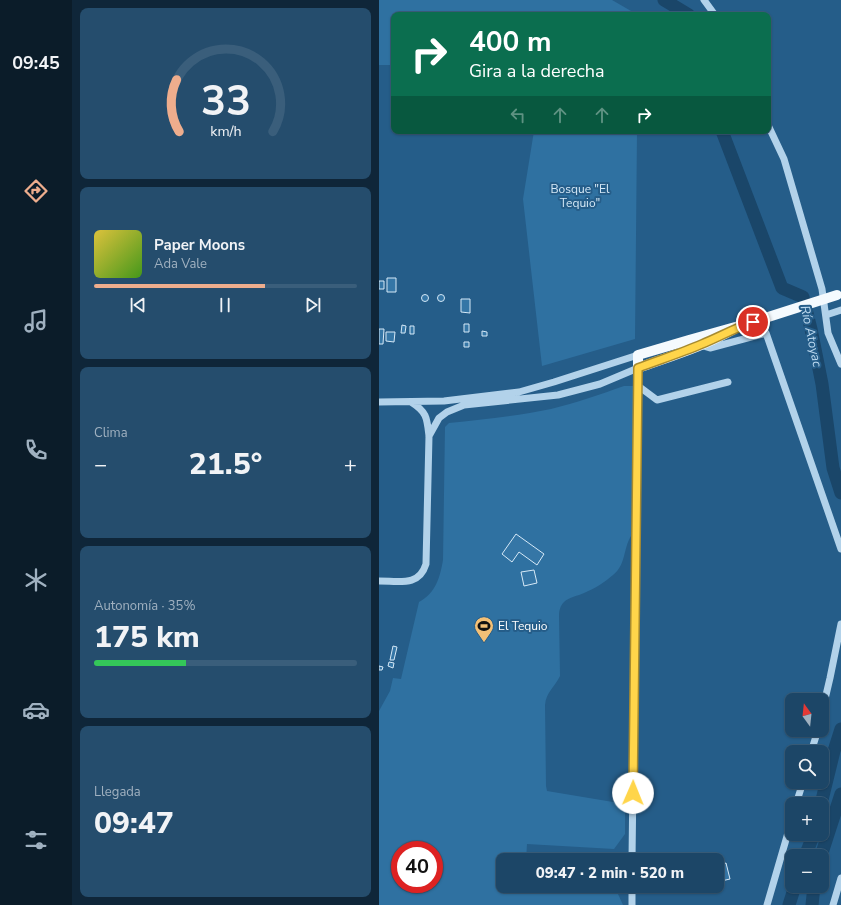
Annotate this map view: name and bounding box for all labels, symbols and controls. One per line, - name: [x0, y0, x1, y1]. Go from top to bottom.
- text: 400 m: [469, 23, 552, 61]
- icon: right: [403, 28, 455, 80]
- text: 09:45: [12, 51, 60, 75]
- text: Gira a la derecha: [469, 59, 605, 83]
- text: 33: [201, 73, 250, 130]
- icon: left: [507, 104, 529, 126]
- icon: ahead: [549, 104, 571, 126]
- icon: ahead: [591, 104, 613, 126]
- icon: right: [633, 104, 655, 126]
- text: km/h: [210, 121, 241, 140]
- icon: directions: [22, 177, 50, 205]
- park label: Bosque "El Tequio": [551, 181, 610, 211]
- text: Paper Moons: [154, 235, 245, 255]
- text: Ada Vale: [154, 255, 207, 273]
- icon: previous: [127, 294, 149, 316]
- icon: pause: [214, 294, 236, 316]
- icon: next: [302, 294, 324, 316]
- water label: Río Atoyac: [796, 304, 827, 370]
- pin: [736, 305, 770, 339]
- icon: music: [22, 307, 50, 335]
- icon: arrive: [742, 311, 764, 333]
- text: Clima: [94, 424, 128, 442]
- icon: phone: [22, 436, 50, 464]
- text: 21.5°: [189, 444, 262, 485]
- text: −: [94, 450, 107, 480]
- text: +: [344, 450, 357, 480]
- icon: climate: [22, 566, 50, 594]
- text: Autonomía · 35%: [94, 597, 195, 615]
- sports icon: El Tequio: [473, 615, 495, 643]
- text: 175 km: [94, 617, 200, 658]
- place label: El Tequio: [498, 618, 548, 634]
- north arrow: [785, 693, 829, 737]
- map controls: [785, 693, 829, 893]
- icon: car: [22, 696, 50, 724]
- button: search: [785, 745, 829, 789]
- position arrow: [612, 772, 654, 814]
- text: Llegada: [94, 783, 141, 801]
- button: +: [785, 797, 829, 841]
- text: 09:47: [94, 803, 174, 844]
- icon: filters: [22, 826, 50, 854]
- speed limit sign: 40: [391, 841, 443, 893]
- button: −: [785, 849, 829, 893]
- text: 09:47 · 2 min · 520 m: [536, 863, 684, 883]

